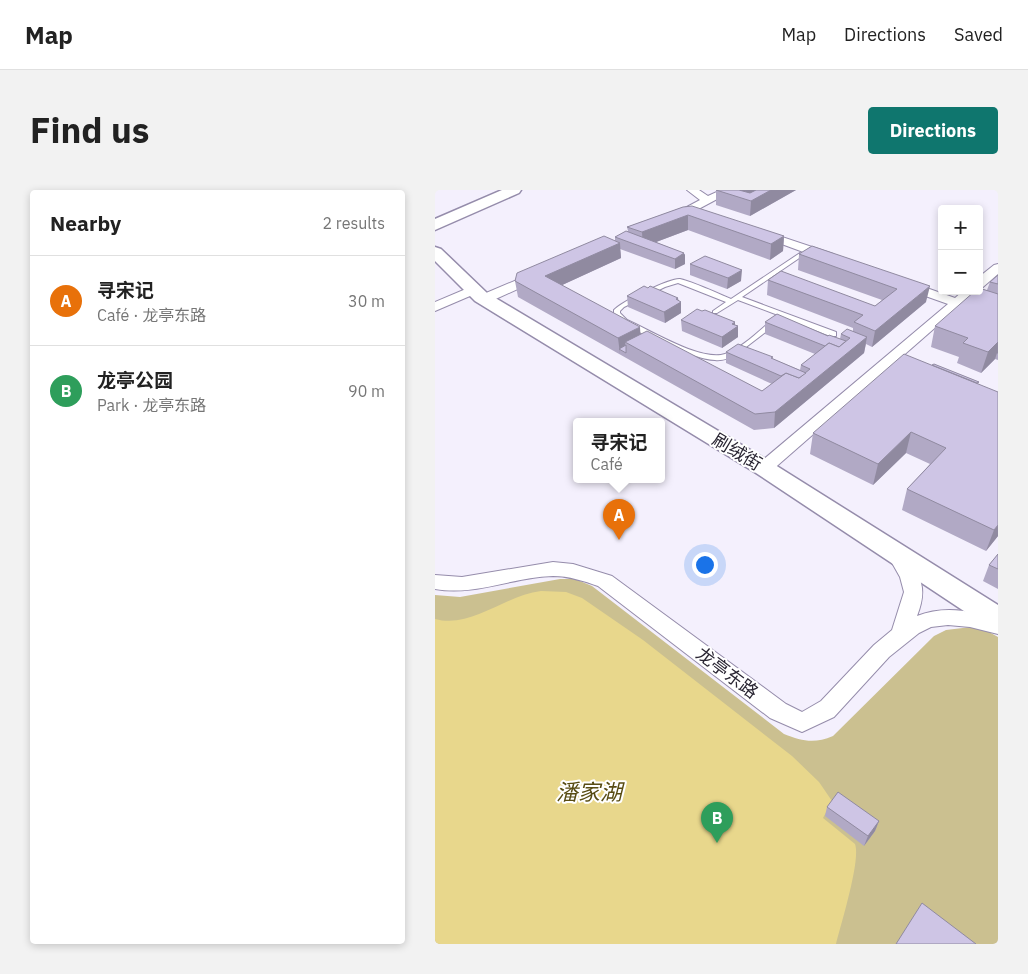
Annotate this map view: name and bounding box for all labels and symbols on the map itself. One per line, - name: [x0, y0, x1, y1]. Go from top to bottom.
- street label: 刷绒街: [708, 428, 766, 475]
- pin: A: [603, 499, 635, 540]
- your location: [692, 552, 718, 578]
- street label: 龙亭东路: [692, 642, 763, 703]
- water label: 潘家湖: [556, 777, 625, 806]
- pin: B: [701, 802, 733, 843]

